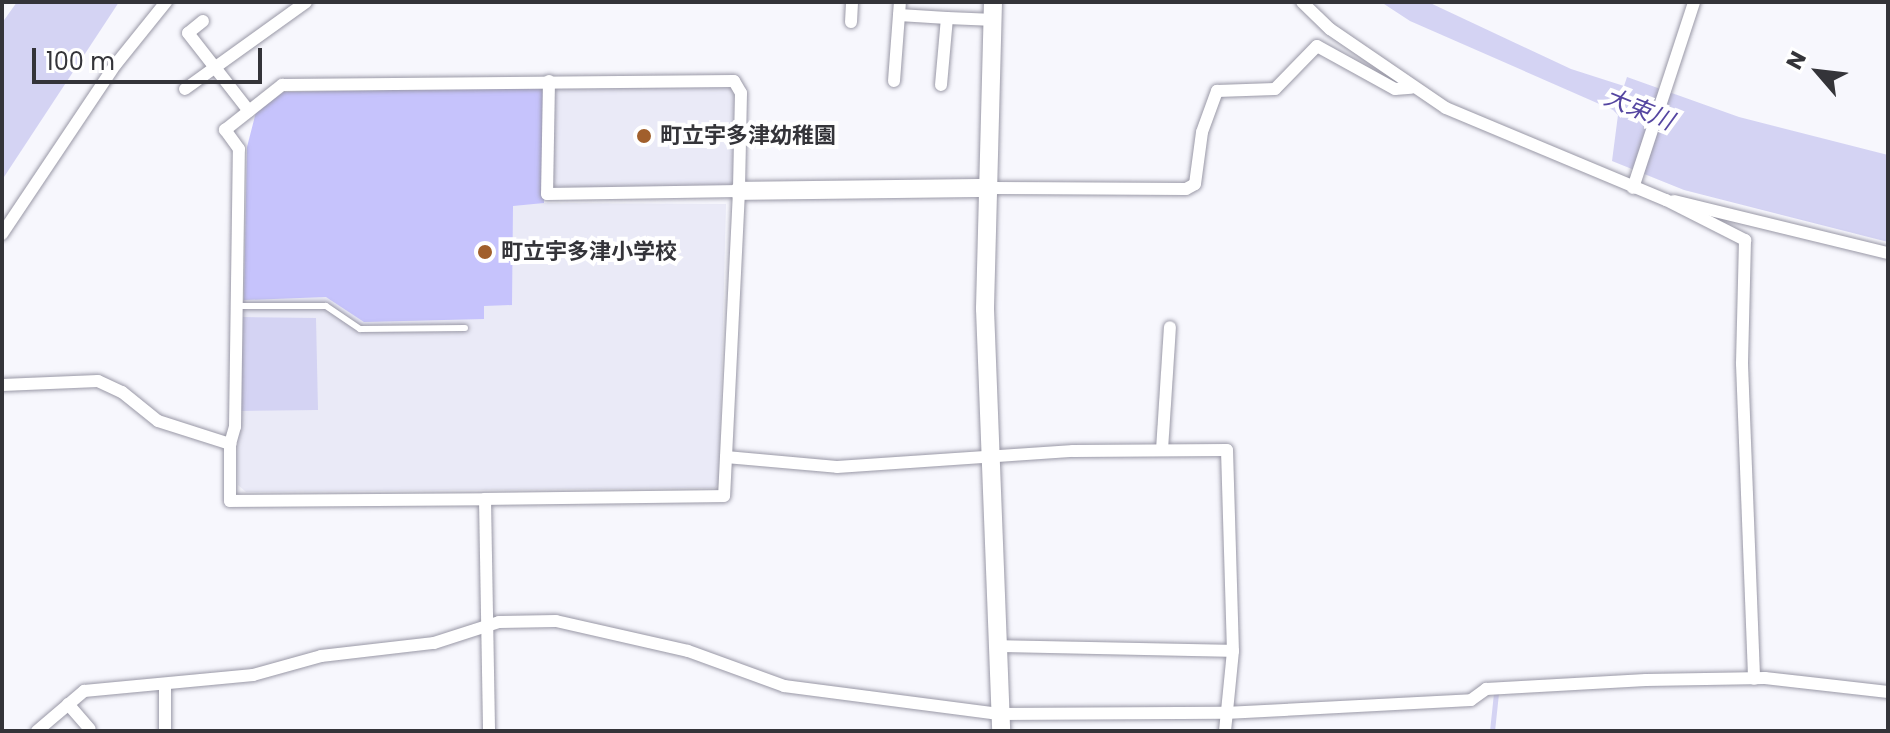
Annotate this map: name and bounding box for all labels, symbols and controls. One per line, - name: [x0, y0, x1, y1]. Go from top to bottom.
- scale bar: [36, 32, 266, 82]
- north arrow: [1778, 32, 1858, 112]
- text: 100 m: [46, 45, 115, 78]
- text: N: [1779, 46, 1814, 75]
- water label: 大束川: [1600, 82, 1678, 136]
- place label: 町立宇多津幼稚園: [660, 123, 836, 149]
- marker: 町立宇多津幼稚園: [635, 127, 653, 145]
- place label: 町立宇多津小学校: [501, 239, 677, 265]
- marker: 町立宇多津小学校: [476, 243, 494, 261]

